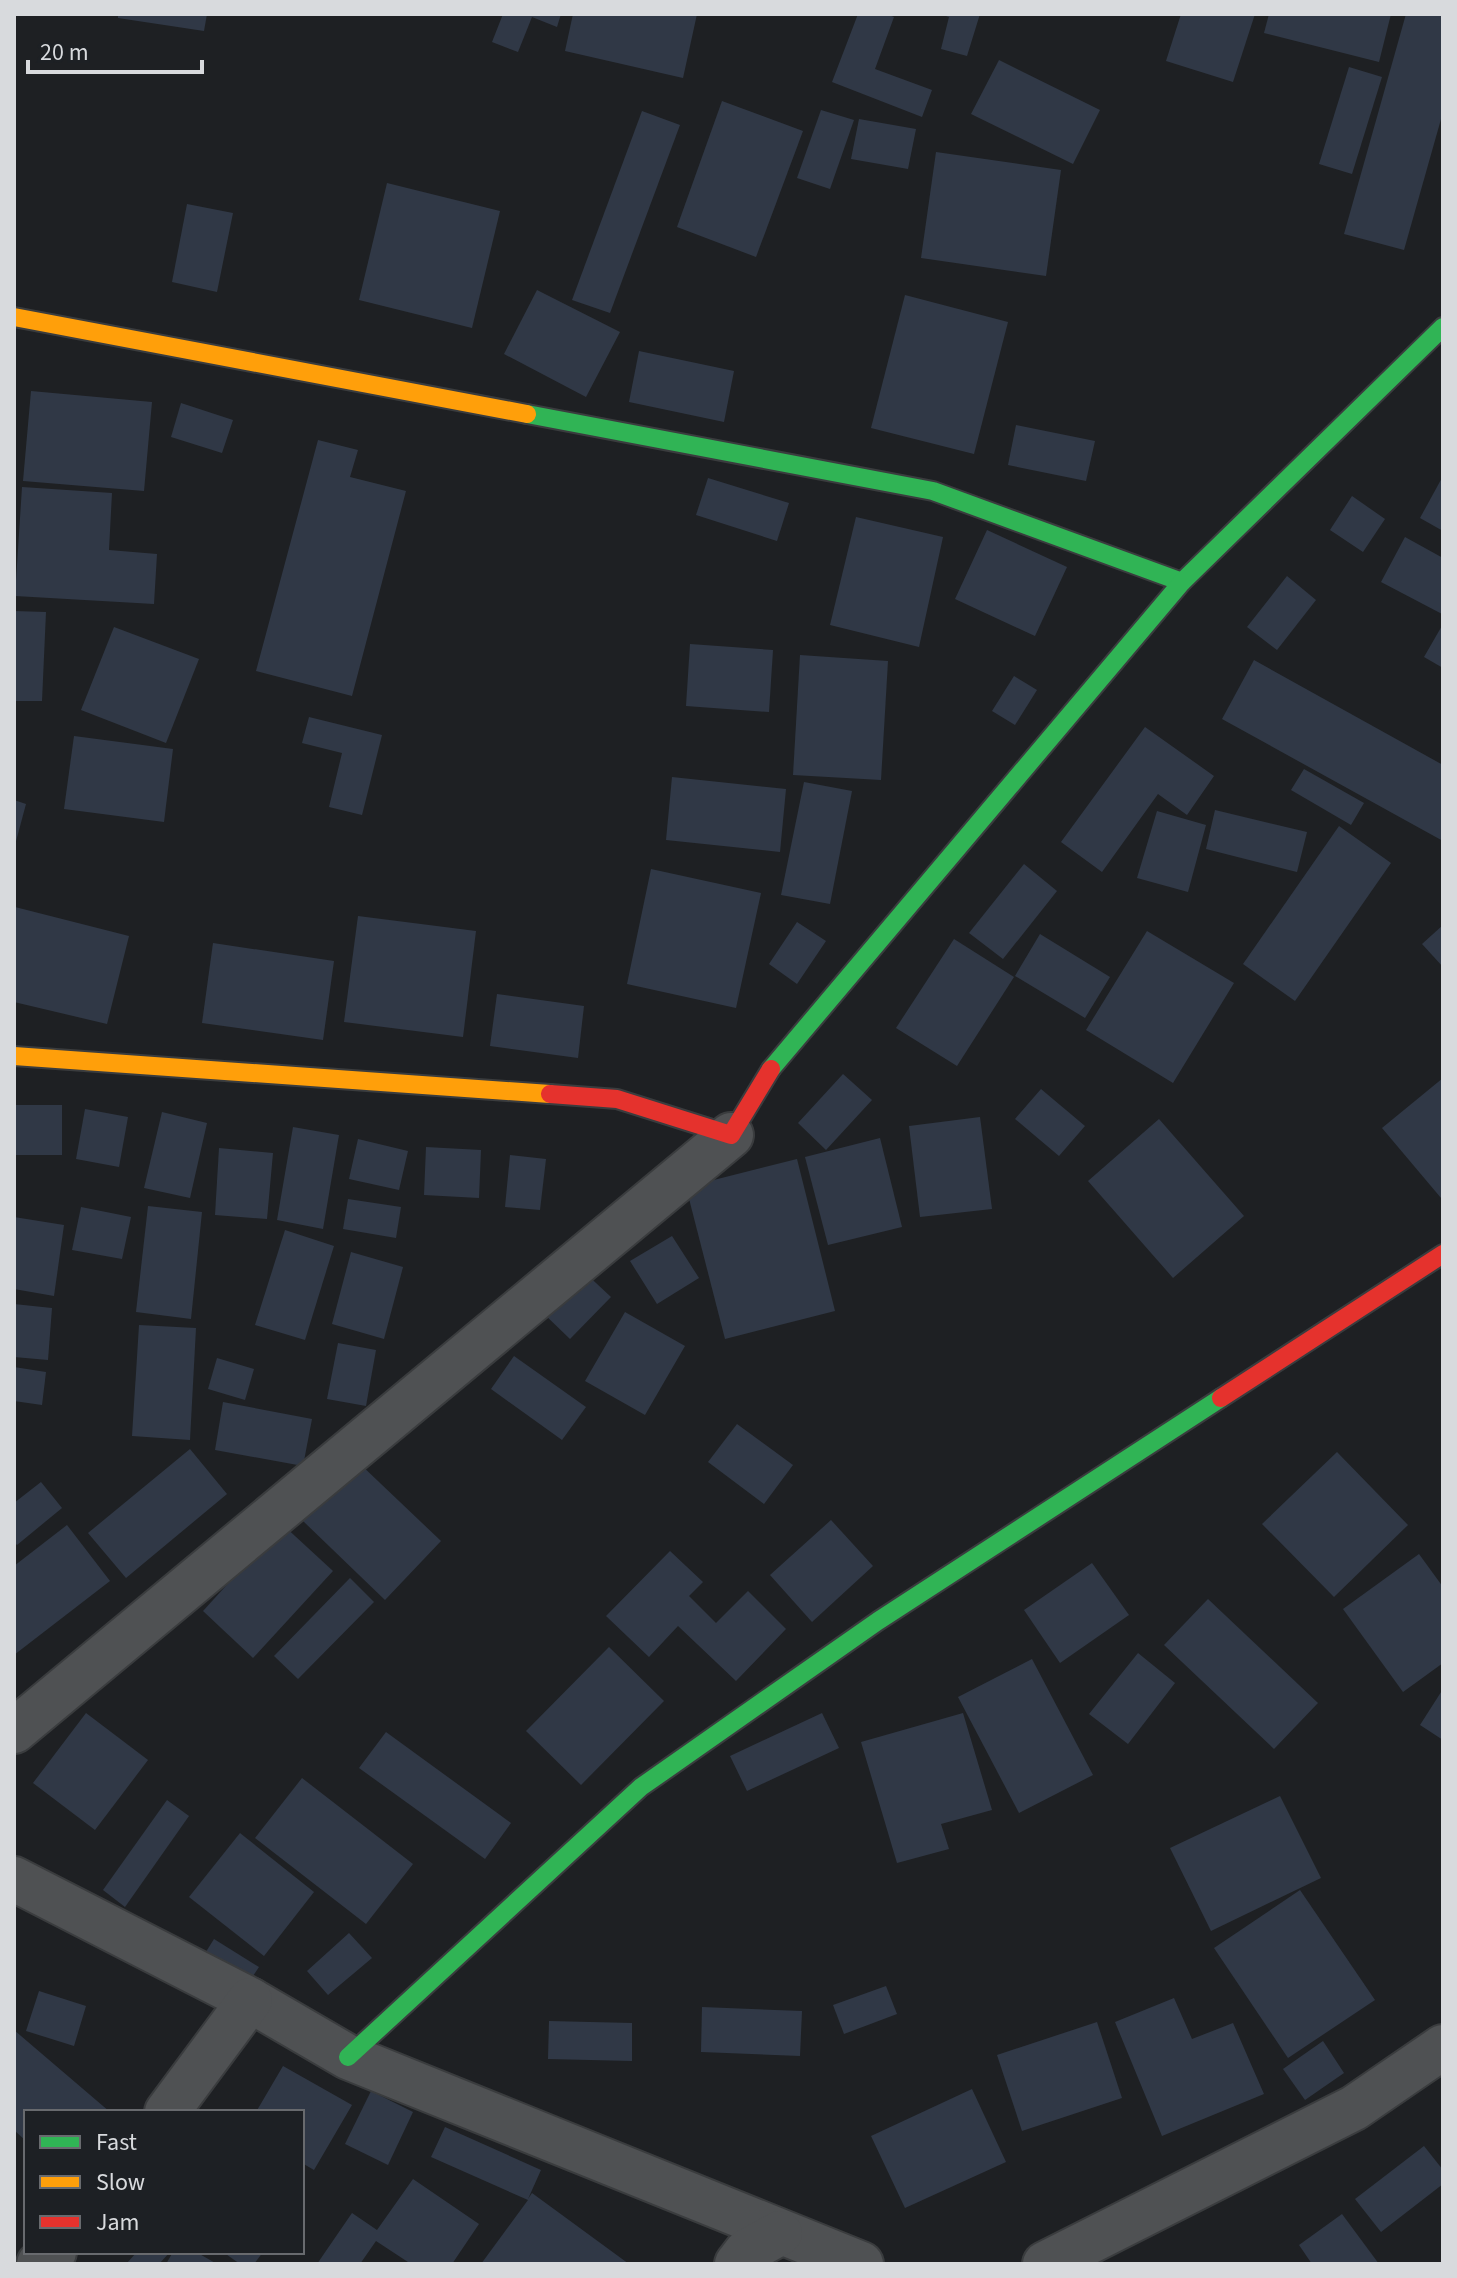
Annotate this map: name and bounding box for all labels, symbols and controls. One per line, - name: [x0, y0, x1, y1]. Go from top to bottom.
- scale bar: [28, 24, 202, 74]
- text: 20 m: [40, 35, 89, 70]
- legend: [24, 2110, 304, 2254]
- text: Fast: [96, 2125, 137, 2160]
- text: Slow: [96, 2165, 145, 2200]
- text: Jam: [96, 2205, 140, 2240]

